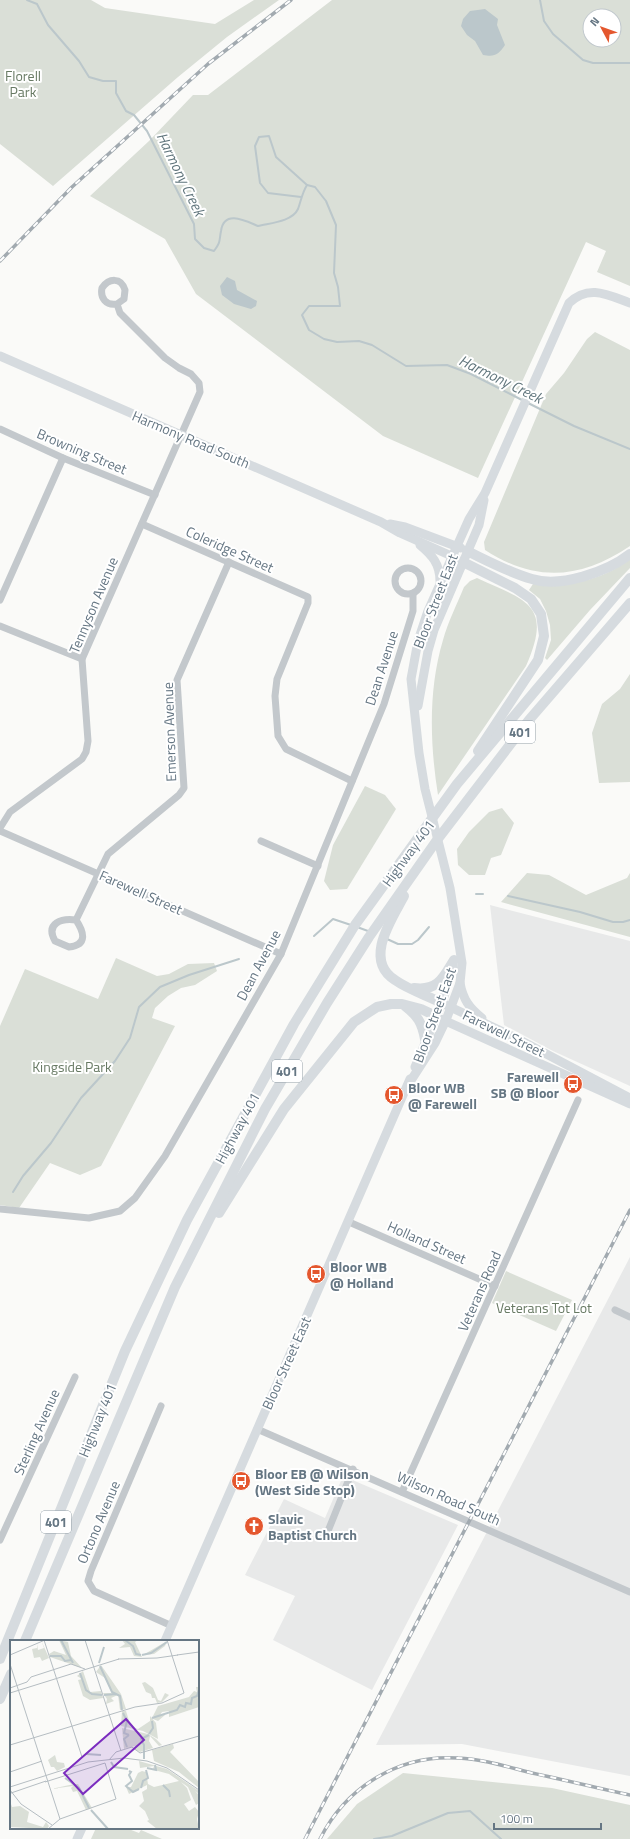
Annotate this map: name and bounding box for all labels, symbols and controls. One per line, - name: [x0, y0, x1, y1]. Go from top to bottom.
- north arrow: [582, 8, 622, 48]
- text: N: [586, 13, 603, 30]
- park label: Florell Park: [5, 65, 41, 102]
- water label: Harmony Creek: [151, 128, 212, 222]
- water label: Harmony Creek: [455, 349, 549, 410]
- street label: Harmony Road South: [129, 405, 253, 473]
- street label: Browning Street: [34, 423, 130, 479]
- street label: Coleridge Street: [183, 520, 277, 578]
- street label: Bloor Street East: [407, 551, 463, 651]
- street label: Tennyson Avenue: [63, 553, 123, 657]
- street label: Dean Avenue: [359, 628, 403, 708]
- street label: Emerson Avenue: [157, 682, 181, 782]
- road number: 401: [505, 721, 535, 743]
- street label: Highway 401: [377, 815, 439, 891]
- street label: Farewell Street: [96, 864, 186, 920]
- street label: Dean Avenue: [231, 926, 285, 1004]
- street label: Bloor Street East: [407, 964, 461, 1066]
- street label: Farewell Street: [459, 1004, 549, 1062]
- park label: Kingside Park: [32, 1056, 112, 1077]
- road number: 401: [272, 1060, 302, 1082]
- place label: Farewell SB @ Bloor: [491, 1066, 559, 1103]
- bus stop icon: Farewell SB @ Bloor: [562, 1073, 584, 1095]
- place label: Bloor WB @ Farewell: [408, 1077, 477, 1114]
- bus stop icon: Bloor WB @ Farewell: [383, 1084, 405, 1106]
- street label: Highway 401: [209, 1089, 265, 1167]
- street label: Holland Street: [384, 1215, 470, 1269]
- street label: Veterans Road: [452, 1247, 506, 1335]
- place label: Bloor WB @ Holland: [330, 1256, 394, 1293]
- bus stop icon: Bloor WB @ Holland: [305, 1263, 327, 1285]
- park label: Veterans Tot Lot: [496, 1297, 592, 1318]
- street label: Bloor Street East: [256, 1313, 316, 1413]
- street label: Highway 401: [73, 1380, 121, 1460]
- street label: Sterling Avenue: [8, 1386, 64, 1478]
- place label: Bloor EB @ Wilson (West Side Stop): [255, 1463, 369, 1500]
- street label: Wilson Road South: [394, 1466, 504, 1530]
- bus stop icon: Bloor EB @ Wilson (West Side Stop): [230, 1470, 252, 1492]
- street label: Ortono Avenue: [71, 1477, 125, 1567]
- place label: Slavic Baptist Church: [268, 1508, 357, 1545]
- road number: 401: [41, 1511, 71, 1533]
- church icon: Slavic Baptist Church: [243, 1515, 265, 1537]
- inset map: [10, 1640, 199, 1829]
- scale bar: [494, 1805, 601, 1831]
- text: 100 m: [500, 1809, 533, 1828]

